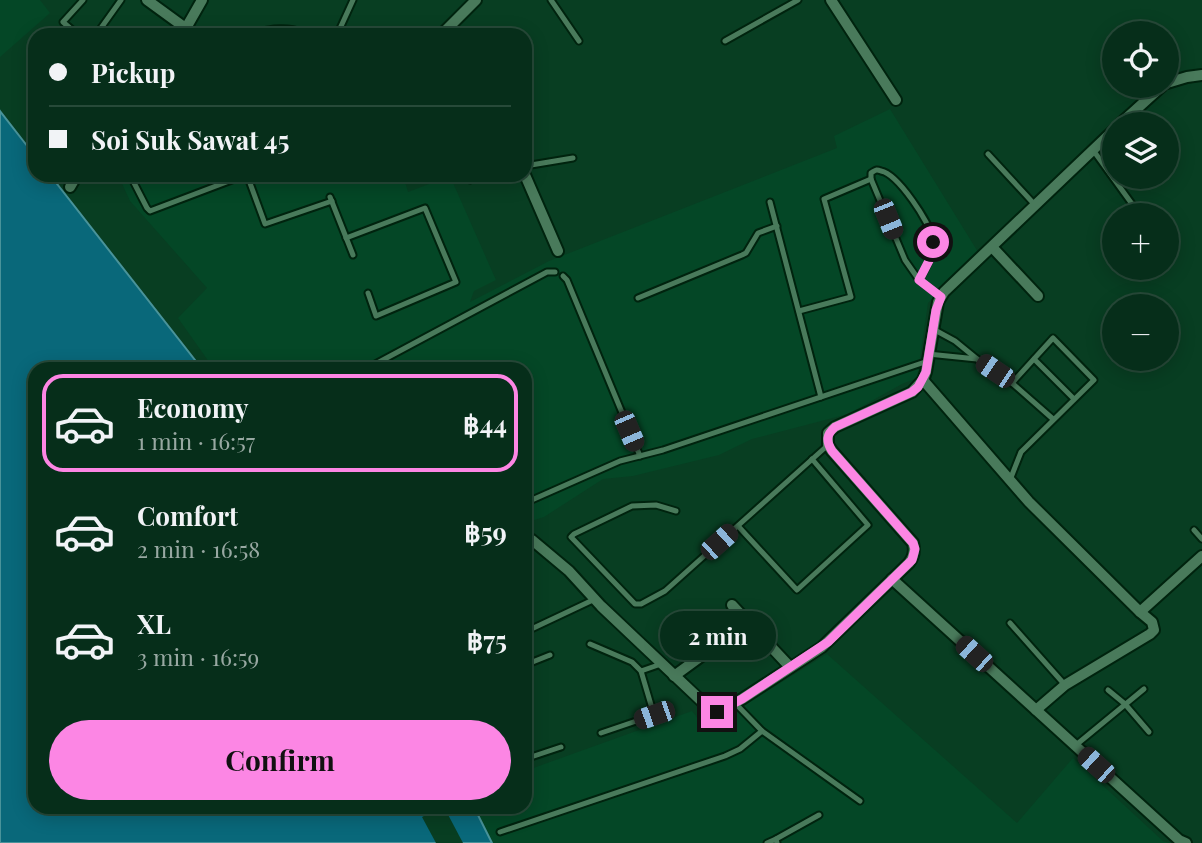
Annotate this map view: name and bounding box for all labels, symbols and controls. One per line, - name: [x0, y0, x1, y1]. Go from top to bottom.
- map controls: [1102, 21, 1179, 371]
- button: locate: [1102, 21, 1179, 98]
- text: Pickup: [91, 55, 175, 90]
- button: layers: [1102, 112, 1179, 189]
- text: Soi Suk Sawat 45: [91, 122, 289, 157]
- car: [871, 196, 906, 242]
- button: +: [1102, 203, 1179, 280]
- route start: [917, 226, 949, 258]
- button: −: [1102, 294, 1179, 371]
- car: [972, 351, 1019, 391]
- text: Economy: [137, 390, 248, 425]
- icon: car: [53, 392, 116, 455]
- text: ฿44: [463, 406, 507, 441]
- car: [612, 408, 647, 454]
- text: 1 min · 16:57: [137, 425, 255, 456]
- text: Comfort: [137, 498, 238, 533]
- icon: car: [53, 500, 116, 563]
- text: ฿59: [464, 514, 507, 549]
- car: [697, 520, 742, 564]
- text: 2 min · 16:58: [137, 533, 260, 564]
- text: XL: [137, 606, 171, 641]
- icon: car: [53, 608, 116, 671]
- callout: 2 min: [659, 610, 775, 660]
- text: 2 min: [688, 620, 748, 651]
- text: ฿75: [467, 622, 507, 657]
- car: [952, 632, 997, 676]
- text: 3 min · 16:59: [137, 641, 259, 672]
- route end: [701, 696, 733, 728]
- car: [631, 698, 678, 732]
- button: Confirm: [49, 720, 511, 800]
- car: [1074, 743, 1119, 787]

